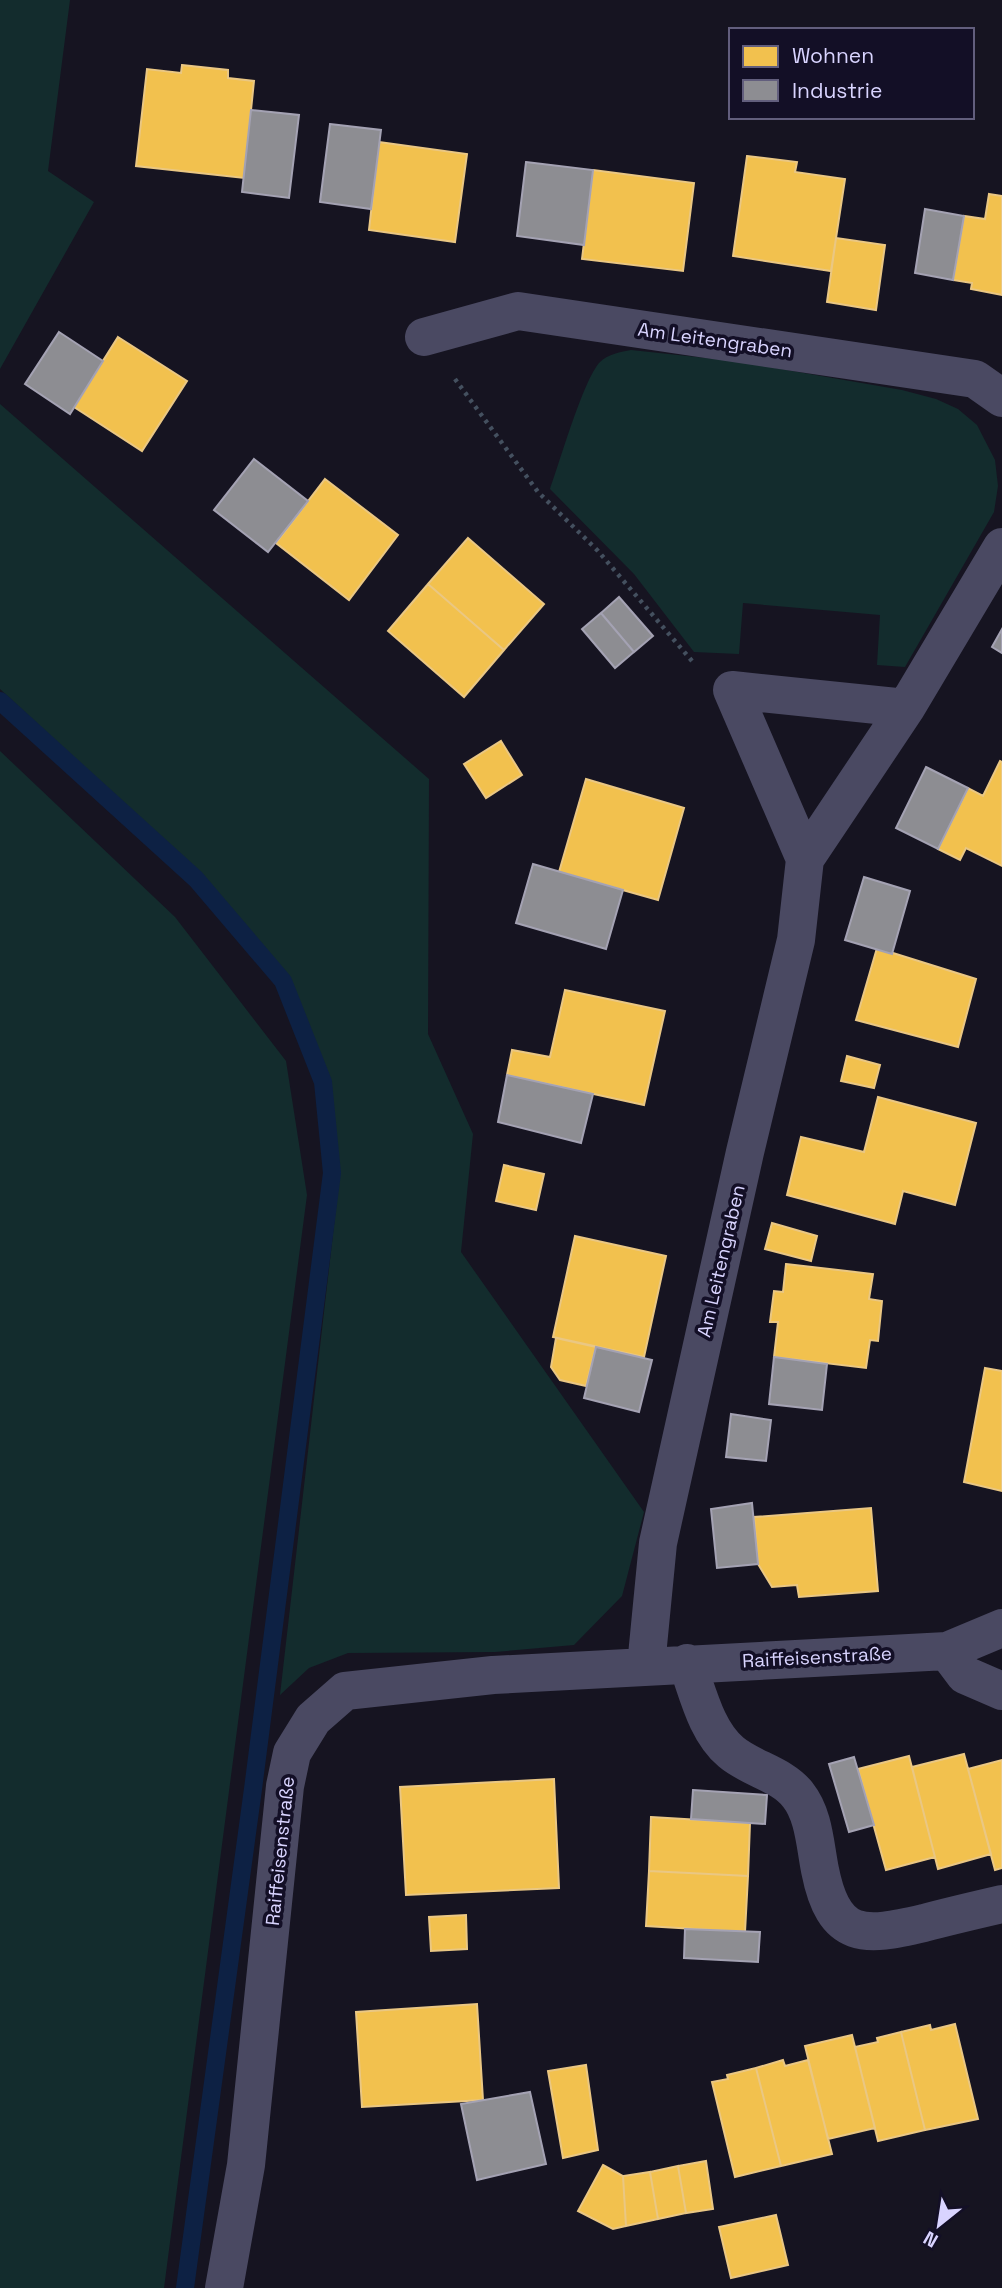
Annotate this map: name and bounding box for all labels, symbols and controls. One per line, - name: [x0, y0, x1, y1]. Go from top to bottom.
- legend: [729, 28, 974, 119]
- text: Wohnen: [792, 42, 874, 69]
- text: Industrie: [792, 77, 882, 104]
- street label: Am Leitengraben: [636, 317, 794, 363]
- street label: Am Leitengraben: [691, 1182, 751, 1340]
- street label: Raiffeisenstraße: [741, 1641, 893, 1673]
- street label: Raiffeisenstraße: [260, 1775, 300, 1927]
- north arrow: [904, 2190, 974, 2260]
- text: N: [919, 2225, 943, 2253]

